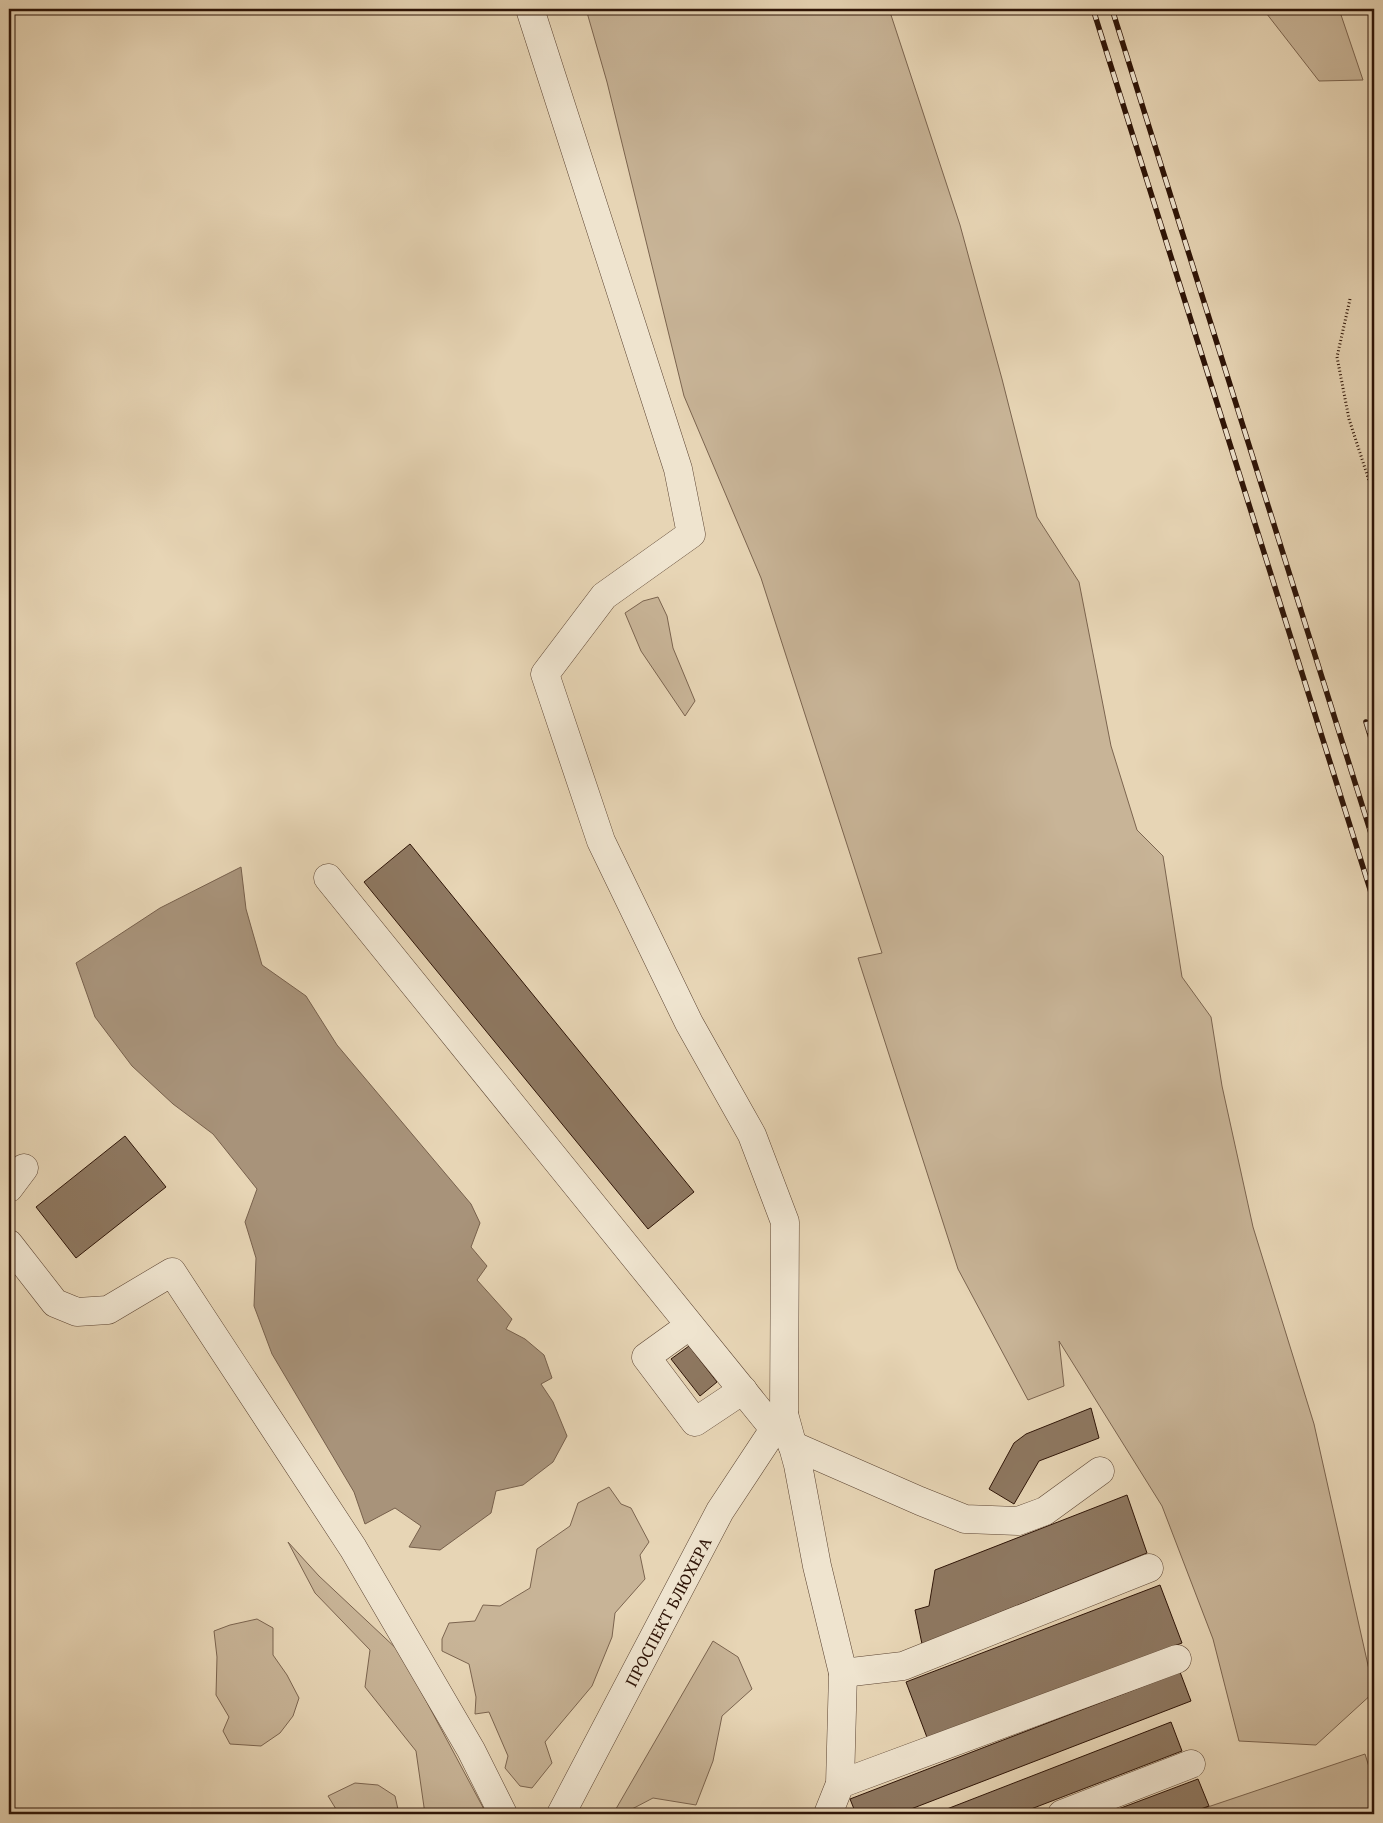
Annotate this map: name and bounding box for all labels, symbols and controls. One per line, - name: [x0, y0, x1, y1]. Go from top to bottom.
- street label: ПРОСПЕКТ БЛЮХЕРА: [617, 1531, 718, 1691]

